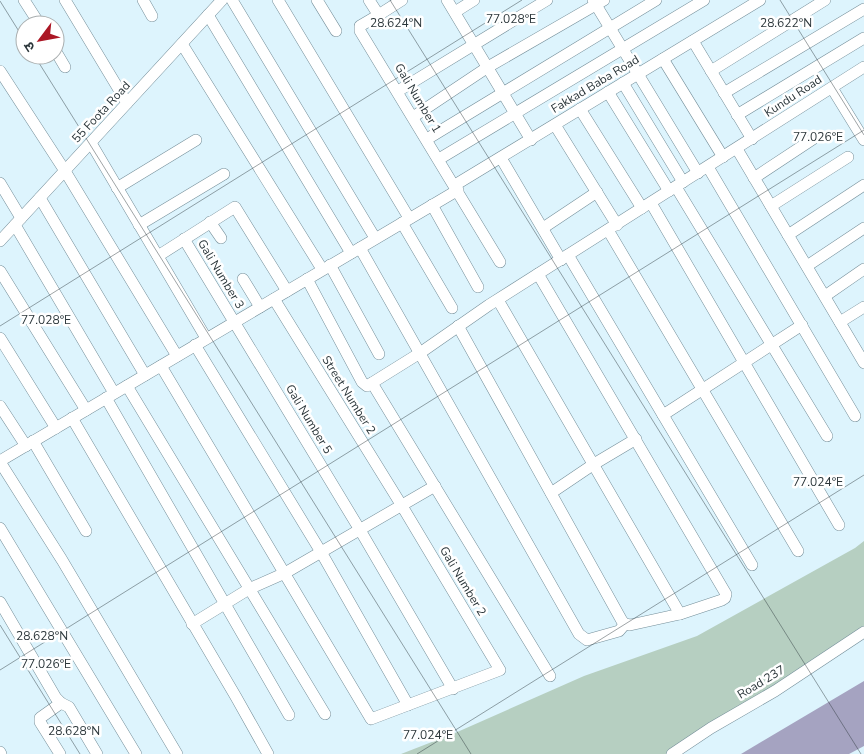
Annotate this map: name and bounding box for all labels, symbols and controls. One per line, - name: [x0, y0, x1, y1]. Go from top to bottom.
- text: 77.028°E: [486, 11, 536, 27]
- north arrow: [15, 15, 65, 65]
- text: 28.624°N: [370, 15, 422, 31]
- text: 28.622°N: [760, 15, 812, 31]
- text: उ: [19, 37, 40, 55]
- street label: Fakkad Baba Road: [548, 51, 642, 117]
- street label: Gali Number 1: [391, 60, 445, 136]
- street label: Kundu Road: [761, 71, 825, 121]
- street label: 55 Foota Road: [68, 78, 134, 146]
- text: 77.026°E: [793, 129, 843, 145]
- street label: Gali Number 3: [194, 236, 248, 312]
- text: 77.028°E: [21, 312, 71, 328]
- street label: Street Number 2: [318, 353, 380, 437]
- street label: Gali Number 5: [282, 381, 336, 457]
- text: 77.024°E: [793, 474, 843, 490]
- street label: Gali Number 2: [436, 543, 490, 619]
- text: 28.628°N: [16, 628, 68, 644]
- text: 77.026°E: [21, 656, 71, 672]
- street label: Road 237: [734, 662, 788, 702]
- text: 28.628°N: [48, 723, 100, 739]
- text: 77.024°E: [403, 727, 453, 743]

